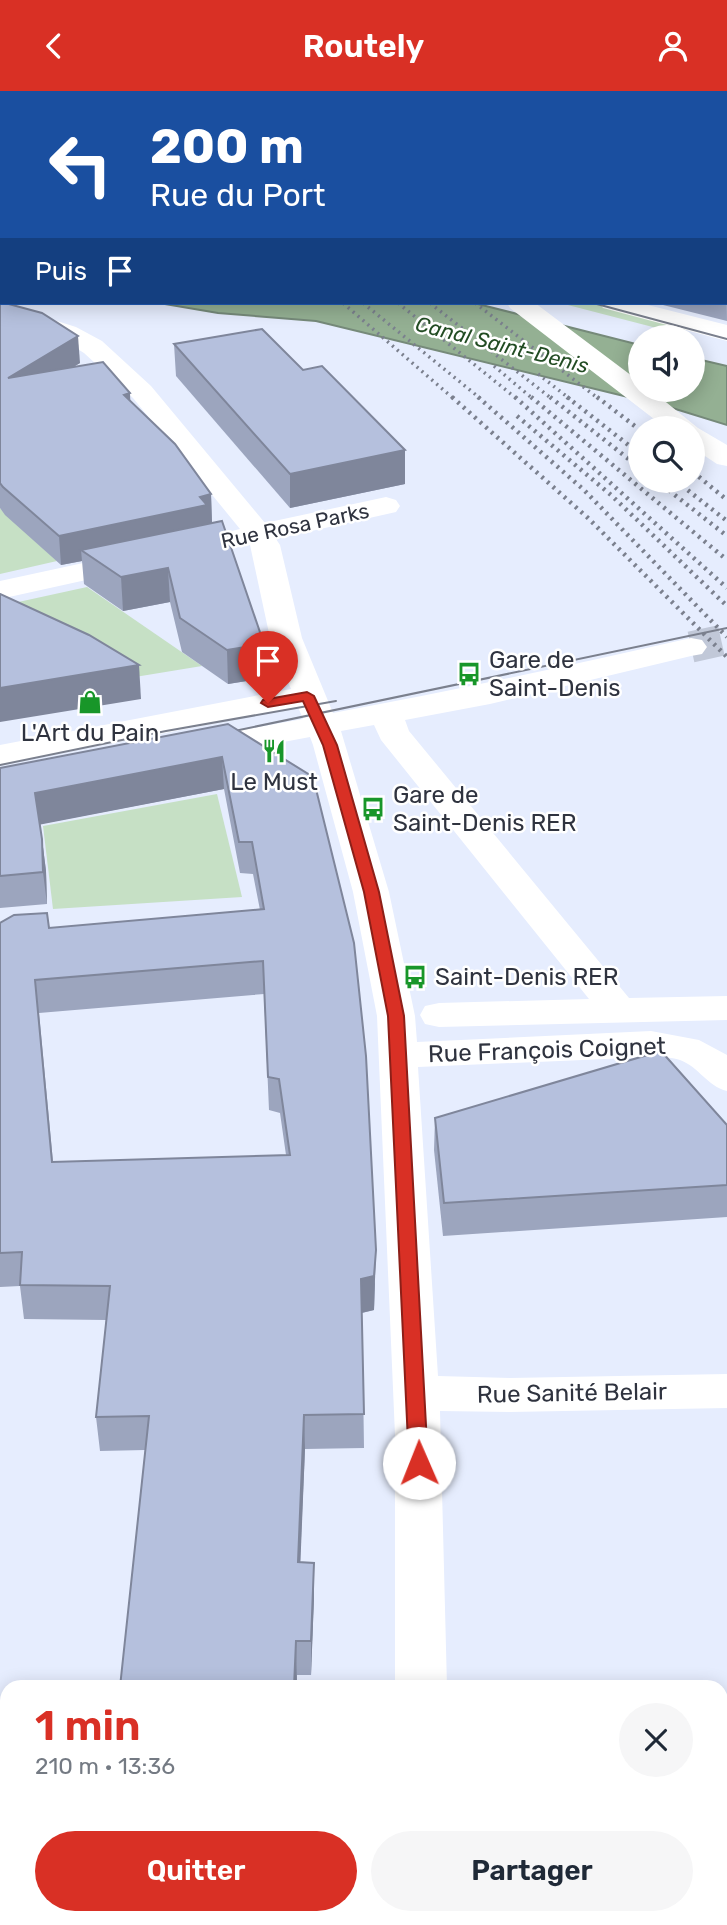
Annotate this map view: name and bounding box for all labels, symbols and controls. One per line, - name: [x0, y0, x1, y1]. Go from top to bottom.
- icon: back: [35, 27, 73, 65]
- text: Routely: [303, 27, 424, 65]
- icon: person: [654, 27, 692, 65]
- text: 200 m: [150, 117, 304, 175]
- icon: left: [35, 119, 126, 210]
- text: Rue du Port: [150, 176, 326, 214]
- icon: arrive: [101, 252, 139, 290]
- text: Puis: [35, 256, 87, 287]
- water label: Canal Saint-Denis: [413, 311, 591, 378]
- map controls: [628, 325, 705, 493]
- button: sound: [628, 325, 705, 402]
- button: search: [628, 416, 705, 493]
- street label: Rue Rosa Parks: [219, 498, 371, 553]
- pin: [238, 631, 298, 703]
- icon: arrive: [249, 642, 287, 680]
- place label: Gare de Saint-Denis: [489, 646, 621, 702]
- bus stop icon: Gare de Saint-Denis: [455, 660, 483, 688]
- shop icon: L'Art du Pain: [76, 688, 104, 716]
- place label: L'Art du Pain: [21, 719, 159, 747]
- restaurant icon: Le Must: [260, 737, 288, 765]
- place label: Le Must: [230, 768, 318, 796]
- place label: Gare de Saint-Denis RER: [393, 781, 576, 837]
- bus stop icon: Gare de Saint-Denis RER: [359, 795, 387, 823]
- bus stop icon: Saint-Denis RER: [401, 963, 429, 991]
- place label: Saint-Denis RER: [435, 963, 618, 991]
- street label: Rue François Coignet: [428, 1032, 666, 1068]
- street label: Rue Sanité Belair: [477, 1377, 667, 1409]
- position arrow: [382, 1426, 456, 1500]
- text: 1 min: [35, 1701, 141, 1751]
- button: close: [619, 1703, 693, 1777]
- text: 210 m · 13:36: [35, 1752, 175, 1780]
- button: Quitter: [35, 1831, 357, 1911]
- button: Partager: [371, 1831, 693, 1911]

